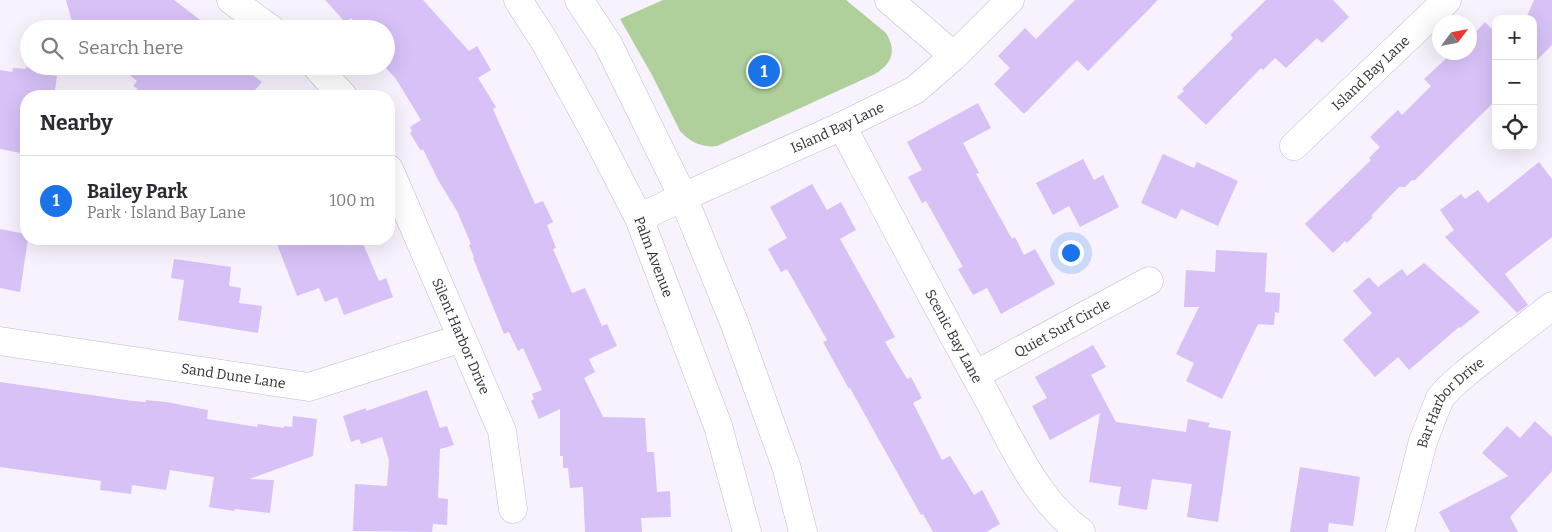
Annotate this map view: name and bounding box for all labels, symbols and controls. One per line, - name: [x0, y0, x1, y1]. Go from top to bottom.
- north arrow: [1432, 15, 1477, 60]
- map controls: [1492, 15, 1537, 150]
- button: +: [1492, 15, 1537, 60]
- search box: [20, 20, 395, 75]
- street label: Island Bay Lane: [1328, 32, 1413, 114]
- icon: search: [38, 34, 66, 62]
- text: Search here: [78, 36, 183, 59]
- pin: 1: [748, 52, 780, 90]
- button: −: [1492, 60, 1537, 105]
- street label: Island Bay Lane: [788, 98, 887, 156]
- button: locate: [1492, 105, 1537, 150]
- text: Nearby: [40, 110, 113, 136]
- text: Bailey Park: [87, 180, 188, 203]
- text: 1: [53, 191, 59, 210]
- text: 100 m: [330, 191, 375, 210]
- text: Park · Island Bay Lane: [87, 203, 246, 222]
- street label: Palm Avenue: [631, 214, 677, 300]
- your location: [1058, 240, 1084, 266]
- street label: Silent Harbor Drive: [429, 275, 494, 397]
- street label: Scenic Bay Lane: [922, 286, 986, 386]
- street label: Quiet Surf Circle: [1011, 295, 1113, 361]
- street label: Bar Harbor Drive: [1413, 354, 1487, 450]
- street label: Sand Dune Lane: [180, 360, 287, 392]

